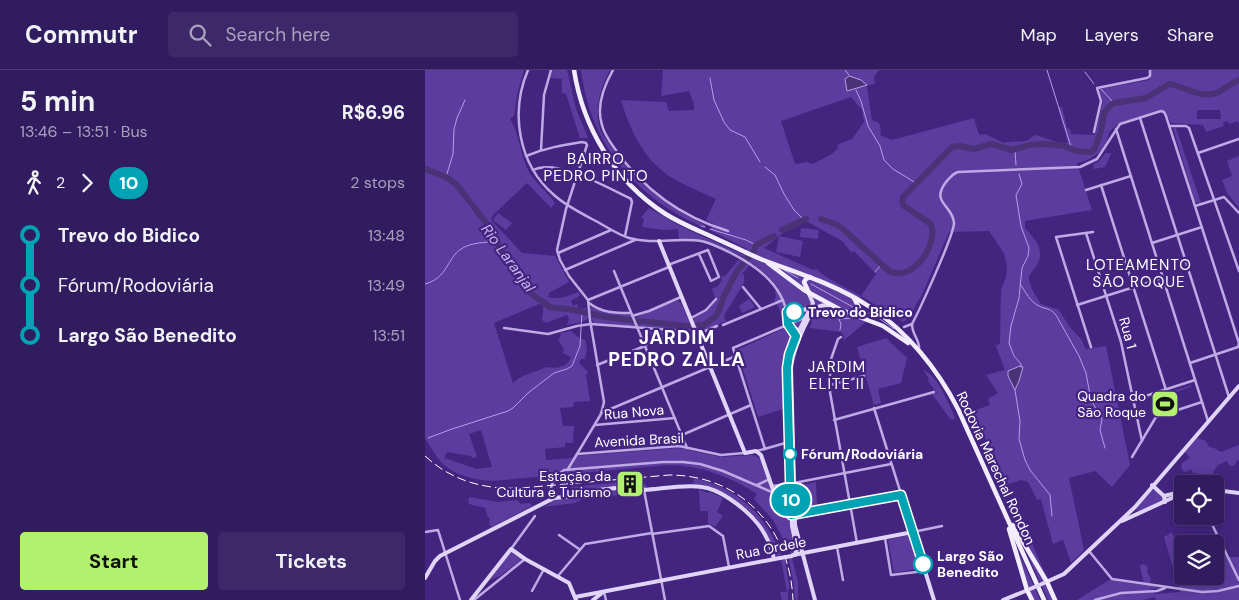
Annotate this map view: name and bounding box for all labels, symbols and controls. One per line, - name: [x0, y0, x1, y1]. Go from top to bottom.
- search box: [168, 12, 518, 57]
- text: Commutr: [25, 19, 138, 50]
- icon: search: [186, 21, 214, 49]
- text: Search here: [226, 22, 330, 47]
- text: Map: [1021, 23, 1057, 47]
- text: Layers: [1085, 23, 1139, 47]
- text: Share: [1167, 23, 1214, 47]
- text: 5 min: [20, 83, 95, 120]
- text: R$6.96: [342, 100, 405, 125]
- text: 13:46 – 13:51 · Bus: [20, 121, 148, 142]
- district label: BAIRRO PEDRO PINTO: [543, 149, 649, 186]
- icon: walk: [20, 169, 48, 197]
- icon: forward: [73, 169, 101, 197]
- text: 10: [119, 171, 138, 195]
- text: 2: [56, 172, 65, 193]
- text: 2 stops: [350, 172, 405, 193]
- water label: Rio Laranjal: [476, 220, 540, 297]
- text: Trevo do Bidico: [58, 223, 200, 248]
- text: 13:48: [368, 225, 405, 246]
- district label: LOTEAMENTO SÃO ROQUE: [1086, 255, 1192, 292]
- text: Fórum/Rodoviária: [58, 273, 214, 298]
- text: 13:49: [368, 275, 405, 296]
- marker: Trevo do Bidico: [784, 302, 804, 322]
- place label: Trevo do Bidico: [808, 303, 913, 321]
- street label: Rua 1: [1115, 315, 1141, 351]
- text: Largo São Benedito: [58, 323, 237, 348]
- text: 13:51: [373, 325, 405, 346]
- district label: JARDIM PEDRO ZALLA: [608, 325, 746, 372]
- district label: JARDIM ELITE II: [808, 357, 866, 394]
- place label: Quadra do São Roque: [1077, 387, 1146, 421]
- street label: Rodovia Marechal Rondon: [953, 388, 1039, 548]
- sports icon: Quadra do São Roque: [1150, 389, 1180, 419]
- street label: Rua Nova: [603, 400, 665, 424]
- street label: Avenida Brasil: [594, 429, 684, 451]
- place label: Fórum/Rodoviária: [801, 445, 923, 463]
- marker: Fórum/Rodoviária: [783, 447, 797, 461]
- place label: Estação da Cultura e Turismo: [497, 467, 611, 501]
- building icon: Estação da Cultura e Turismo: [615, 469, 645, 499]
- map controls: [1174, 475, 1224, 585]
- button: locate: [1174, 475, 1224, 525]
- line badge: 10: [769, 484, 813, 516]
- text: 10: [781, 488, 801, 512]
- button: Start: [20, 532, 208, 590]
- button: Tickets: [218, 532, 405, 590]
- street label: Rua Ordele: [734, 532, 808, 564]
- button: layers: [1174, 535, 1224, 585]
- place label: Largo São Benedito: [937, 547, 1004, 581]
- marker: Largo São Benedito: [913, 554, 933, 574]

